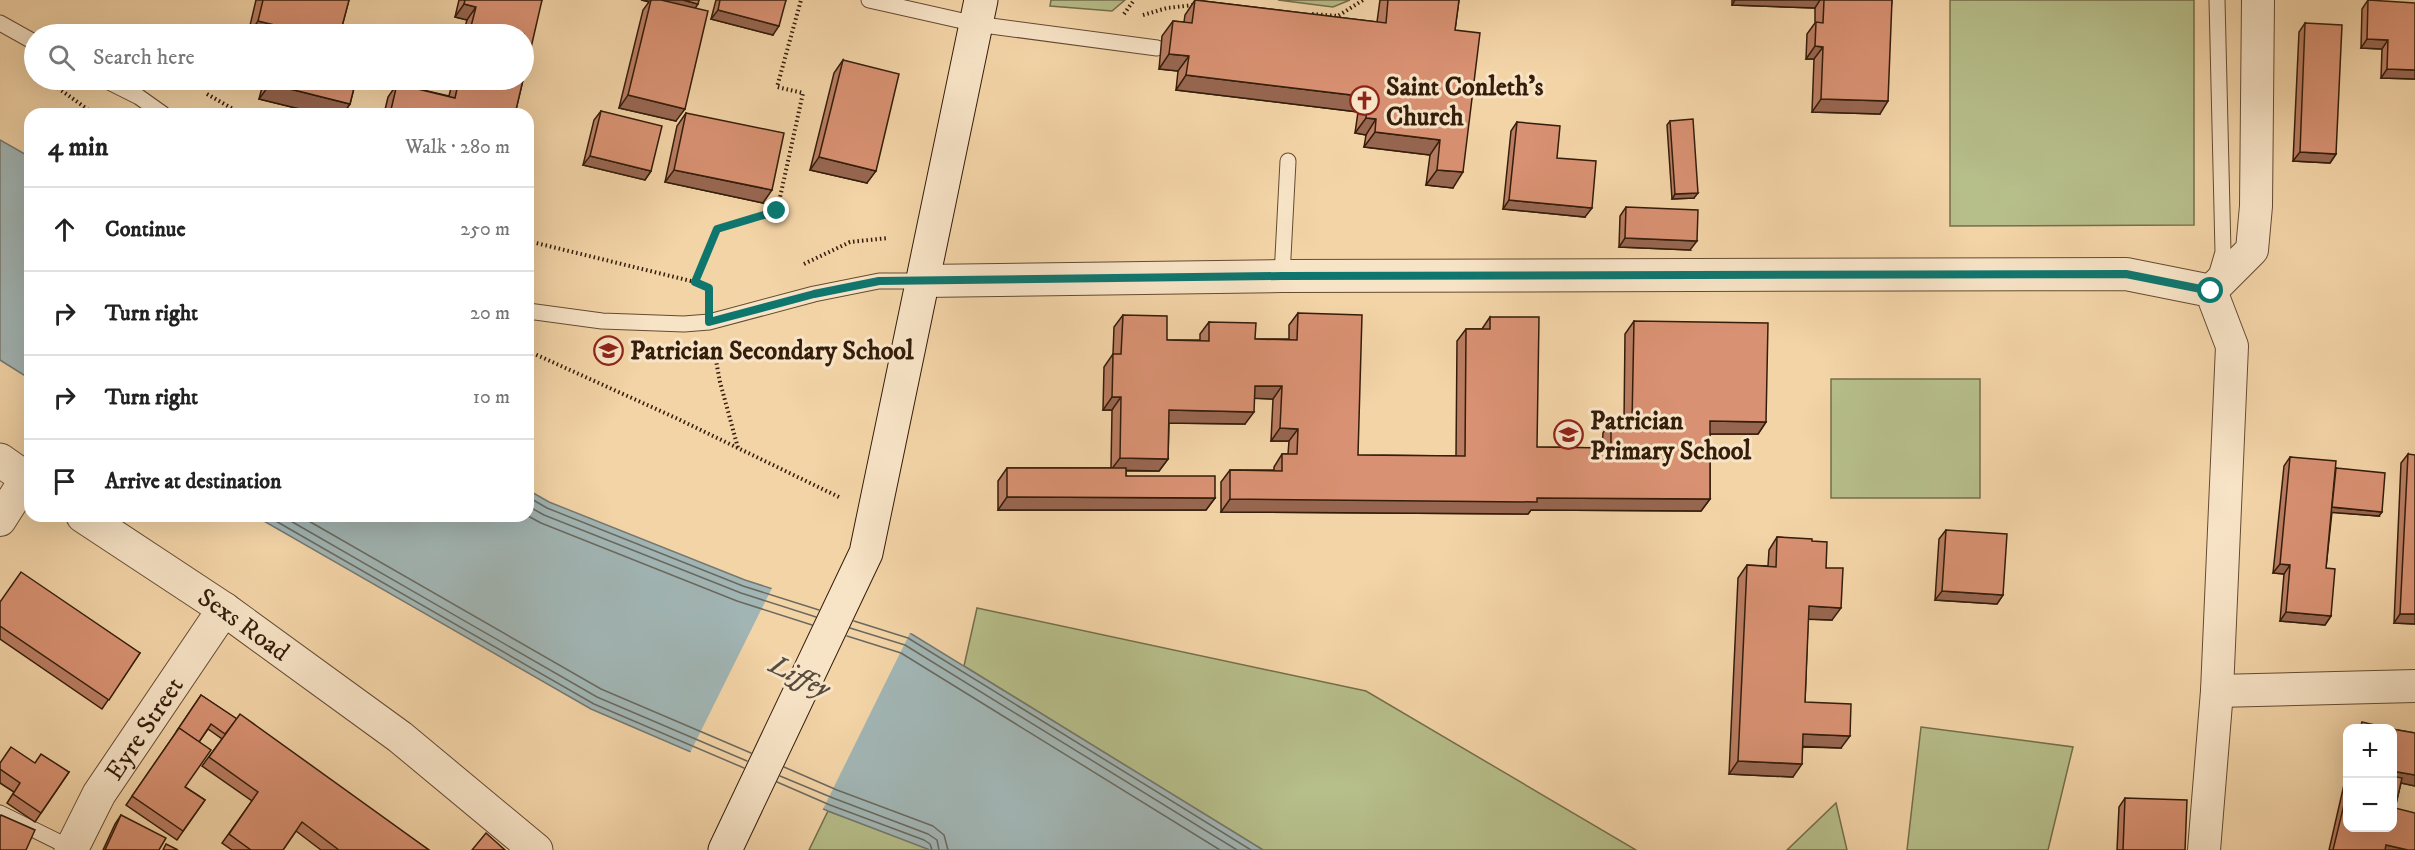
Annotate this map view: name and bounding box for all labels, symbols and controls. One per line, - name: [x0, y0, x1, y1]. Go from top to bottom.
- search box: [24, 24, 534, 90]
- icon: search: [45, 41, 78, 74]
- text: Search here: [93, 44, 195, 71]
- place label: Saint Conleth's Church: [1386, 71, 1544, 134]
- church icon: Saint Conleth's Church: [1349, 85, 1381, 117]
- text: 4 min: [48, 131, 108, 164]
- text: Walk · 280 m: [405, 135, 510, 160]
- route end: [763, 197, 789, 223]
- icon: ahead: [48, 213, 81, 246]
- text: Continue: [105, 216, 186, 243]
- text: 250 m: [460, 217, 510, 242]
- route start: [2197, 277, 2223, 303]
- icon: right: [48, 297, 81, 330]
- text: Turn right: [105, 300, 198, 327]
- text: 20 m: [470, 301, 510, 326]
- school or university icon: Patrician Secondary School: [593, 334, 625, 366]
- place label: Patrician Secondary School: [630, 335, 915, 368]
- icon: right: [48, 381, 81, 414]
- text: Turn right: [105, 384, 198, 411]
- text: 10 m: [473, 385, 510, 410]
- place label: Patrician Primary School: [1590, 405, 1752, 468]
- school or university icon: Patrician Primary School: [1553, 419, 1585, 451]
- icon: arrive: [48, 465, 81, 498]
- text: Arrive at destination: [105, 468, 282, 495]
- street label: Sexs Road: [191, 581, 296, 669]
- water label: Liffey: [762, 647, 837, 707]
- street label: Eyre Street: [98, 671, 191, 787]
- map controls: [2343, 724, 2397, 832]
- button: +: [2343, 724, 2397, 778]
- button: −: [2343, 778, 2397, 832]

